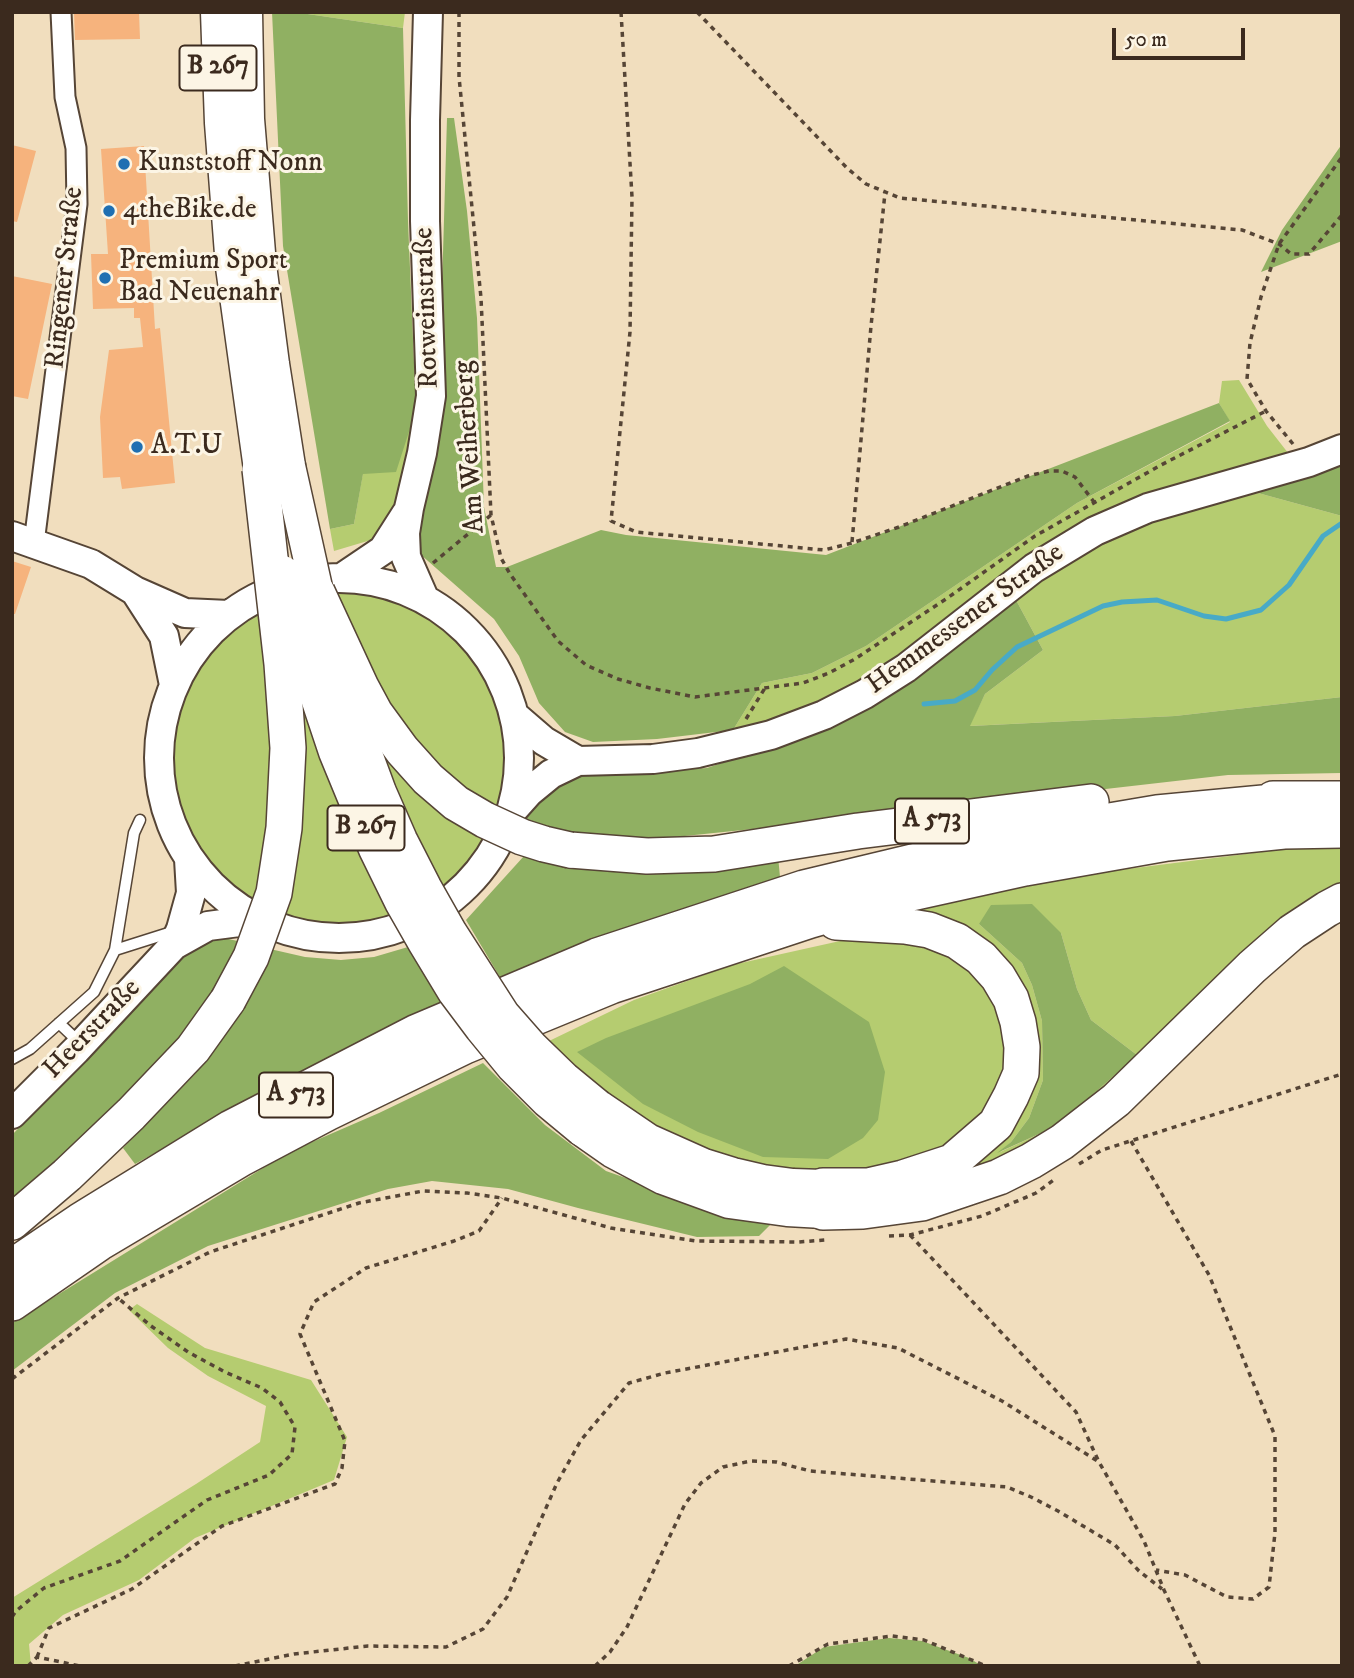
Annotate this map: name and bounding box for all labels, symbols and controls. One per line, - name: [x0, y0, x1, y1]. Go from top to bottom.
- scale bar: [1116, 14, 1249, 58]
- text: 50 m: [1125, 27, 1167, 53]
- road number: B 267: [180, 45, 256, 90]
- place label: Kunststoff Nonn: [138, 147, 323, 181]
- marker: Kunststoff Nonn: [116, 156, 132, 172]
- street label: Ringener Straße: [40, 185, 92, 371]
- place label: 4theBike.de: [123, 194, 256, 228]
- marker: 4theBike.de: [101, 203, 117, 219]
- street label: Rotweinstraße: [408, 227, 448, 389]
- place label: Premium Sport Bad Neuenahr: [119, 245, 288, 311]
- marker: Premium Sport Bad Neuenahr: [97, 270, 113, 286]
- street label: Am Weiherberg: [448, 359, 494, 535]
- place label: A.T.U: [151, 430, 222, 464]
- marker: A.T.U: [129, 439, 145, 455]
- street label: Hemmessener Straße: [861, 537, 1071, 703]
- road number: A 573: [895, 799, 969, 844]
- road number: B 267: [328, 806, 404, 850]
- street label: Heerstraße: [37, 973, 149, 1087]
- road number: A 573: [259, 1072, 333, 1118]

